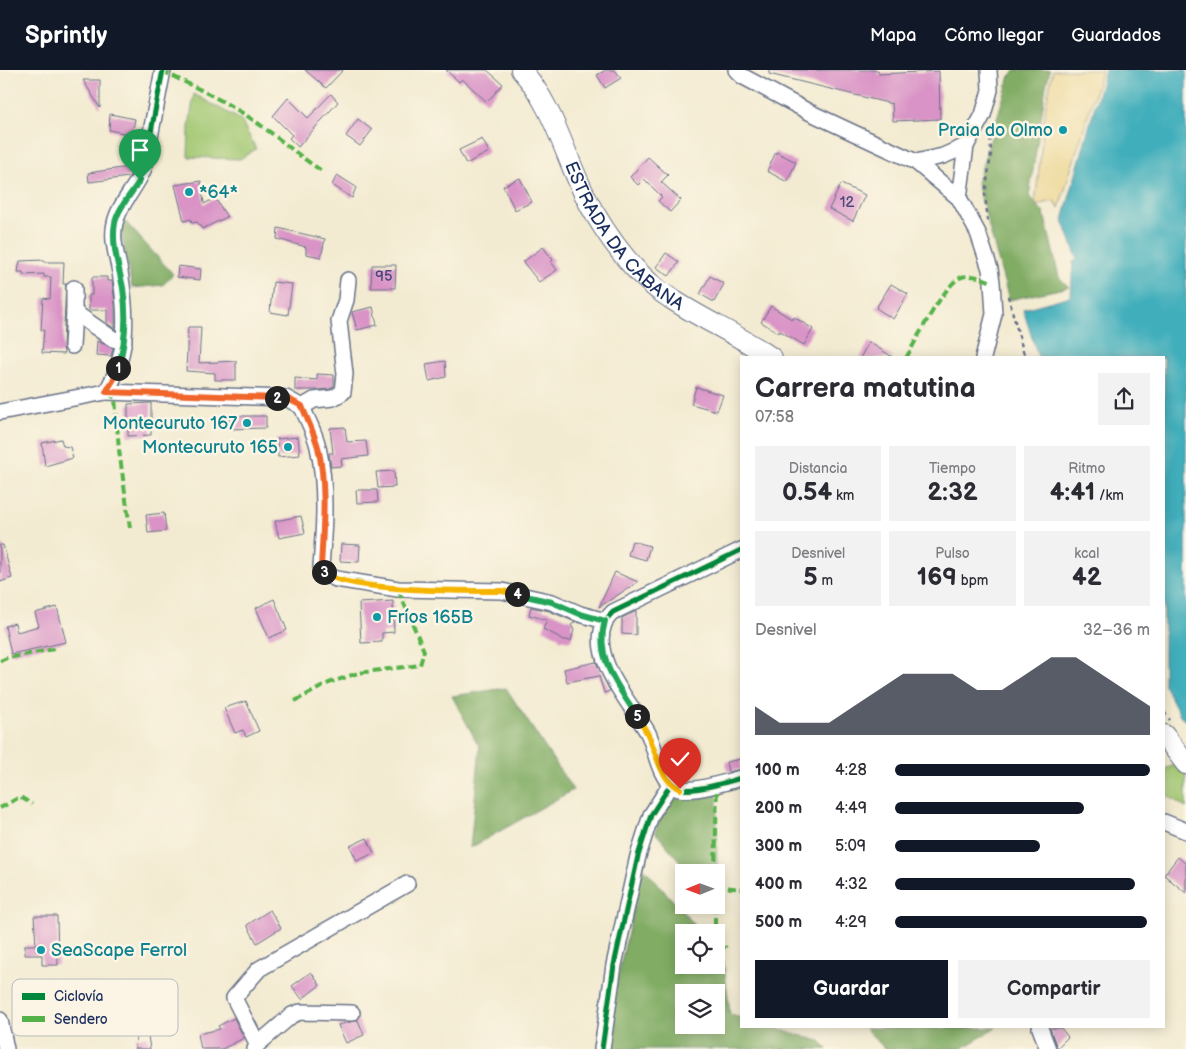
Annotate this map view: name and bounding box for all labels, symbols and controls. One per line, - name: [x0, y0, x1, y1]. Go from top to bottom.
- text: Sprintly: [25, 21, 107, 50]
- text: Mapa: [870, 25, 916, 46]
- text: Cómo llegar: [944, 25, 1043, 46]
- text: Guardados: [1071, 25, 1161, 46]
- place label: Praia do Olmo: [938, 120, 1053, 141]
- marker: Praia do Olmo: [1057, 124, 1069, 136]
- pin: [119, 129, 161, 180]
- icon: arrive: [126, 136, 154, 164]
- street label: ESTRADA DA CABANA: [561, 158, 688, 315]
- place label: *64*: [199, 182, 238, 203]
- marker: *64*: [183, 186, 195, 198]
- house number: 12: [840, 193, 854, 212]
- house number: 95: [375, 267, 393, 286]
- pin: 1: [106, 356, 130, 380]
- text: 1: [116, 360, 121, 377]
- text: Carrera matutina: [755, 372, 976, 405]
- button: share: [1098, 373, 1150, 425]
- pin: 2: [264, 386, 290, 410]
- text: 2: [273, 390, 282, 407]
- text: 07:58: [755, 408, 794, 427]
- place label: Montecuruto 167: [102, 413, 237, 434]
- marker: Montecuruto 167: [241, 417, 253, 429]
- place label: Montecuruto 165: [142, 437, 278, 458]
- marker: Montecuruto 165: [282, 441, 294, 453]
- text: Distancia: [789, 460, 848, 477]
- text: Tiempo: [929, 460, 976, 477]
- text: Ritmo: [1068, 460, 1105, 477]
- text: 0.54: [782, 477, 832, 508]
- text: 2:32: [927, 477, 978, 508]
- text: 4:41: [1050, 477, 1095, 508]
- text: km: [832, 487, 854, 504]
- text: /km: [1095, 487, 1124, 504]
- text: Desnivel: [791, 545, 845, 562]
- text: Pulso: [935, 545, 970, 562]
- text: kcal: [1074, 545, 1099, 562]
- pin: 3: [312, 560, 336, 584]
- text: 5: [803, 562, 818, 593]
- text: 169: [917, 562, 957, 593]
- text: 42: [1072, 562, 1102, 593]
- text: 3: [320, 564, 329, 581]
- text: m: [818, 572, 833, 589]
- text: bpm: [957, 572, 988, 589]
- pin: 4: [504, 582, 530, 606]
- text: 4: [513, 586, 522, 603]
- place label: Fríos 165B: [387, 607, 473, 628]
- marker: Fríos 165B: [371, 611, 383, 623]
- text: Desnivel: [755, 621, 817, 640]
- text: 32–36 m: [1083, 621, 1150, 640]
- pin: 5: [624, 704, 650, 728]
- text: 5: [633, 708, 642, 725]
- pin: [659, 738, 701, 789]
- icon: check: [666, 745, 694, 773]
- text: 100 m: [755, 761, 800, 780]
- text: 4:28: [835, 761, 867, 780]
- text: 200 m: [755, 799, 802, 818]
- text: 4:49: [835, 799, 867, 818]
- text: 300 m: [755, 837, 802, 856]
- text: 5:09: [835, 837, 866, 856]
- north arrow: [675, 864, 725, 914]
- map controls: [675, 864, 725, 1034]
- text: 400 m: [755, 875, 802, 894]
- text: 4:32: [835, 875, 867, 894]
- text: 500 m: [755, 913, 802, 932]
- text: 4:29: [835, 913, 867, 932]
- button: locate: [675, 924, 725, 974]
- place label: SeaScape Ferrol: [51, 940, 187, 961]
- marker: SeaScape Ferrol: [35, 944, 47, 956]
- button: Guardar: [755, 960, 948, 1018]
- button: Compartir: [958, 960, 1150, 1018]
- legend: [12, 979, 178, 1036]
- button: layers: [675, 984, 725, 1034]
- text: Ciclovía: [54, 988, 104, 1005]
- text: Sendero: [54, 1011, 108, 1028]

